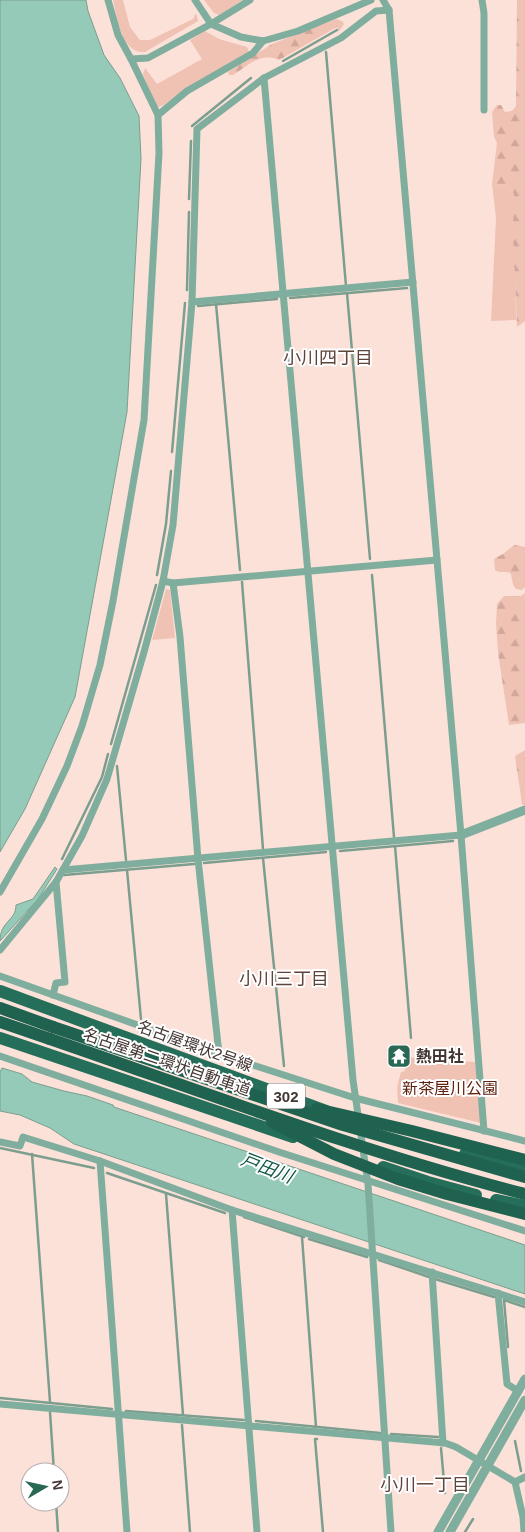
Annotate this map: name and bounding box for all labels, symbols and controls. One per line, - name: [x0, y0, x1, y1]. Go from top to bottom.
- district label: 小川四丁目: [283, 348, 373, 368]
- district label: 小川三丁目: [239, 969, 329, 989]
- street label: 名古屋環状2号線: [135, 1017, 255, 1075]
- street label: 名古屋第二環状自動車道: [81, 1025, 253, 1099]
- temple icon: 熱田社: [386, 1043, 412, 1069]
- place label: 熱田社: [416, 1047, 464, 1065]
- park label: 新茶屋川公園: [402, 1080, 498, 1097]
- road number: 302: [267, 1084, 305, 1108]
- water label: 戸田川: [238, 1149, 298, 1188]
- north arrow: [20, 1462, 70, 1512]
- district label: 小川一丁目: [380, 1475, 470, 1495]
- text: N: [49, 1479, 67, 1491]

